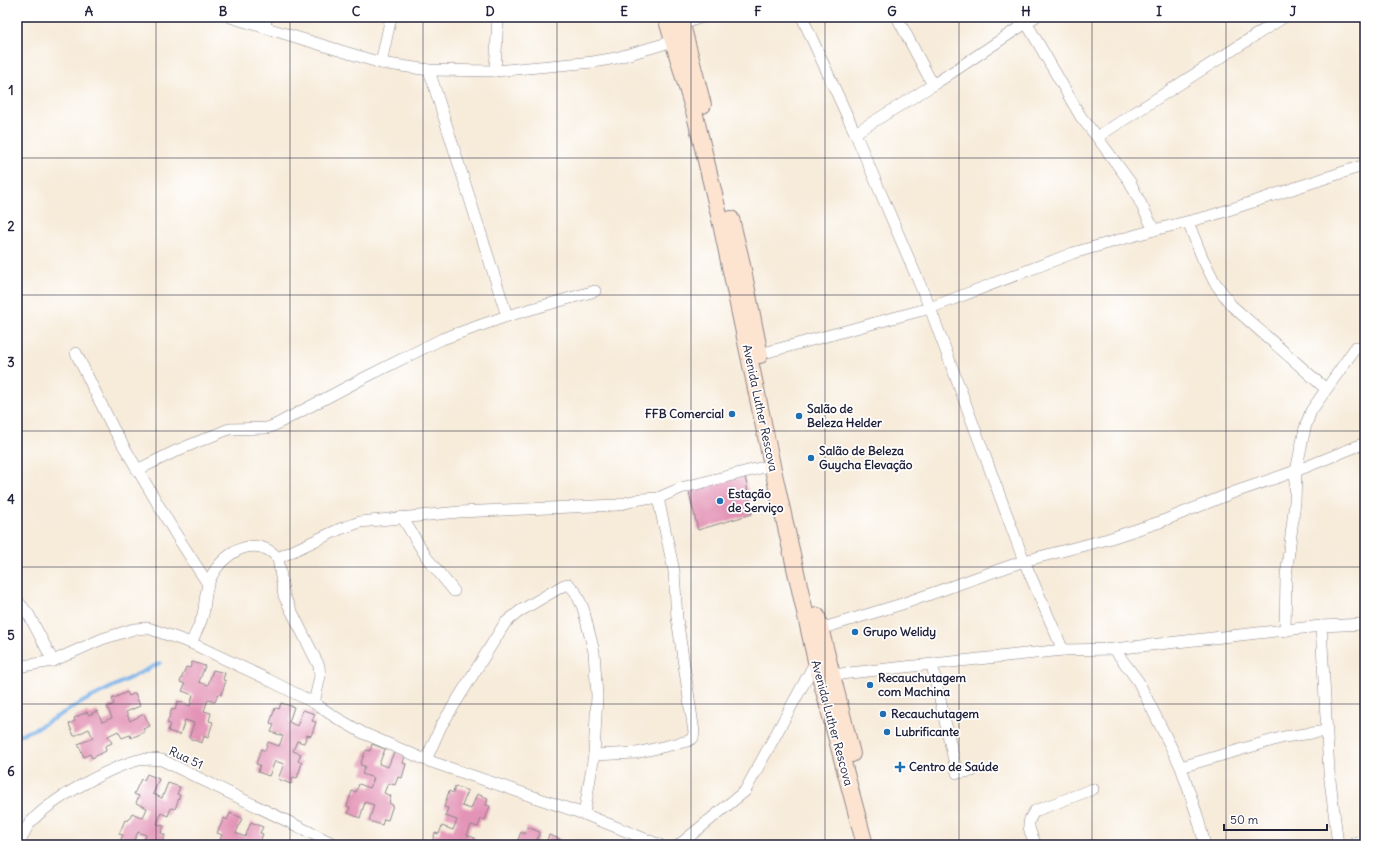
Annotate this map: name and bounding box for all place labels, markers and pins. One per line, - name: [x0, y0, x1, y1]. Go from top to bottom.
- place label: Salão de Beleza Helder: [807, 401, 882, 430]
- place label: FFB Comercial: [645, 406, 724, 421]
- marker: FFB Comercial: [727, 409, 737, 419]
- marker: Salão de Beleza Helder: [794, 411, 804, 421]
- place label: Salão de Beleza Guycha Elevação: [819, 443, 913, 473]
- marker: Salão de Beleza Guycha Elevação: [806, 453, 816, 463]
- place label: Estação de Serviço: [728, 486, 784, 516]
- marker: Estação de Serviço: [715, 496, 725, 506]
- place label: Grupo Welidy: [863, 624, 936, 640]
- marker: Grupo Welidy: [850, 627, 860, 637]
- place label: Recauchutagem com Machina: [878, 670, 967, 699]
- marker: Recauchutagem com Machina: [865, 680, 875, 690]
- place label: Recauchutagem: [891, 706, 980, 722]
- marker: Recauchutagem: [878, 709, 888, 719]
- place label: Lubrificante: [895, 724, 960, 739]
- marker: Lubrificante: [882, 727, 892, 737]
- place label: Centro de Saúde: [909, 759, 999, 774]
- marker: Centro de Saúde: [894, 761, 906, 773]

